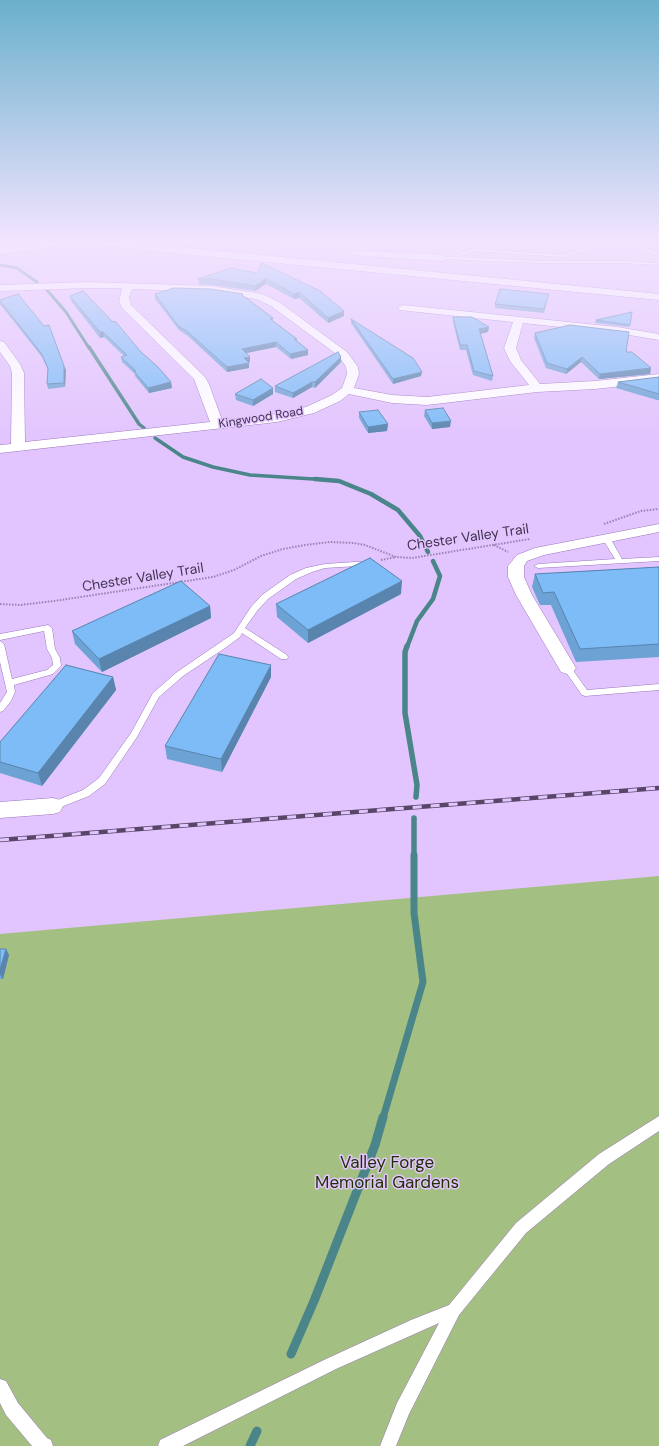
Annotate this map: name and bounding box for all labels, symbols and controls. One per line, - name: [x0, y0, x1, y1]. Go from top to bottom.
- street label: Kingwood Road: [218, 404, 304, 432]
- street label: Chester Valley Trail: [406, 521, 530, 555]
- street label: Chester Valley Trail: [81, 560, 205, 596]
- park label: Valley Forge Memorial Gardens: [315, 1154, 459, 1194]

